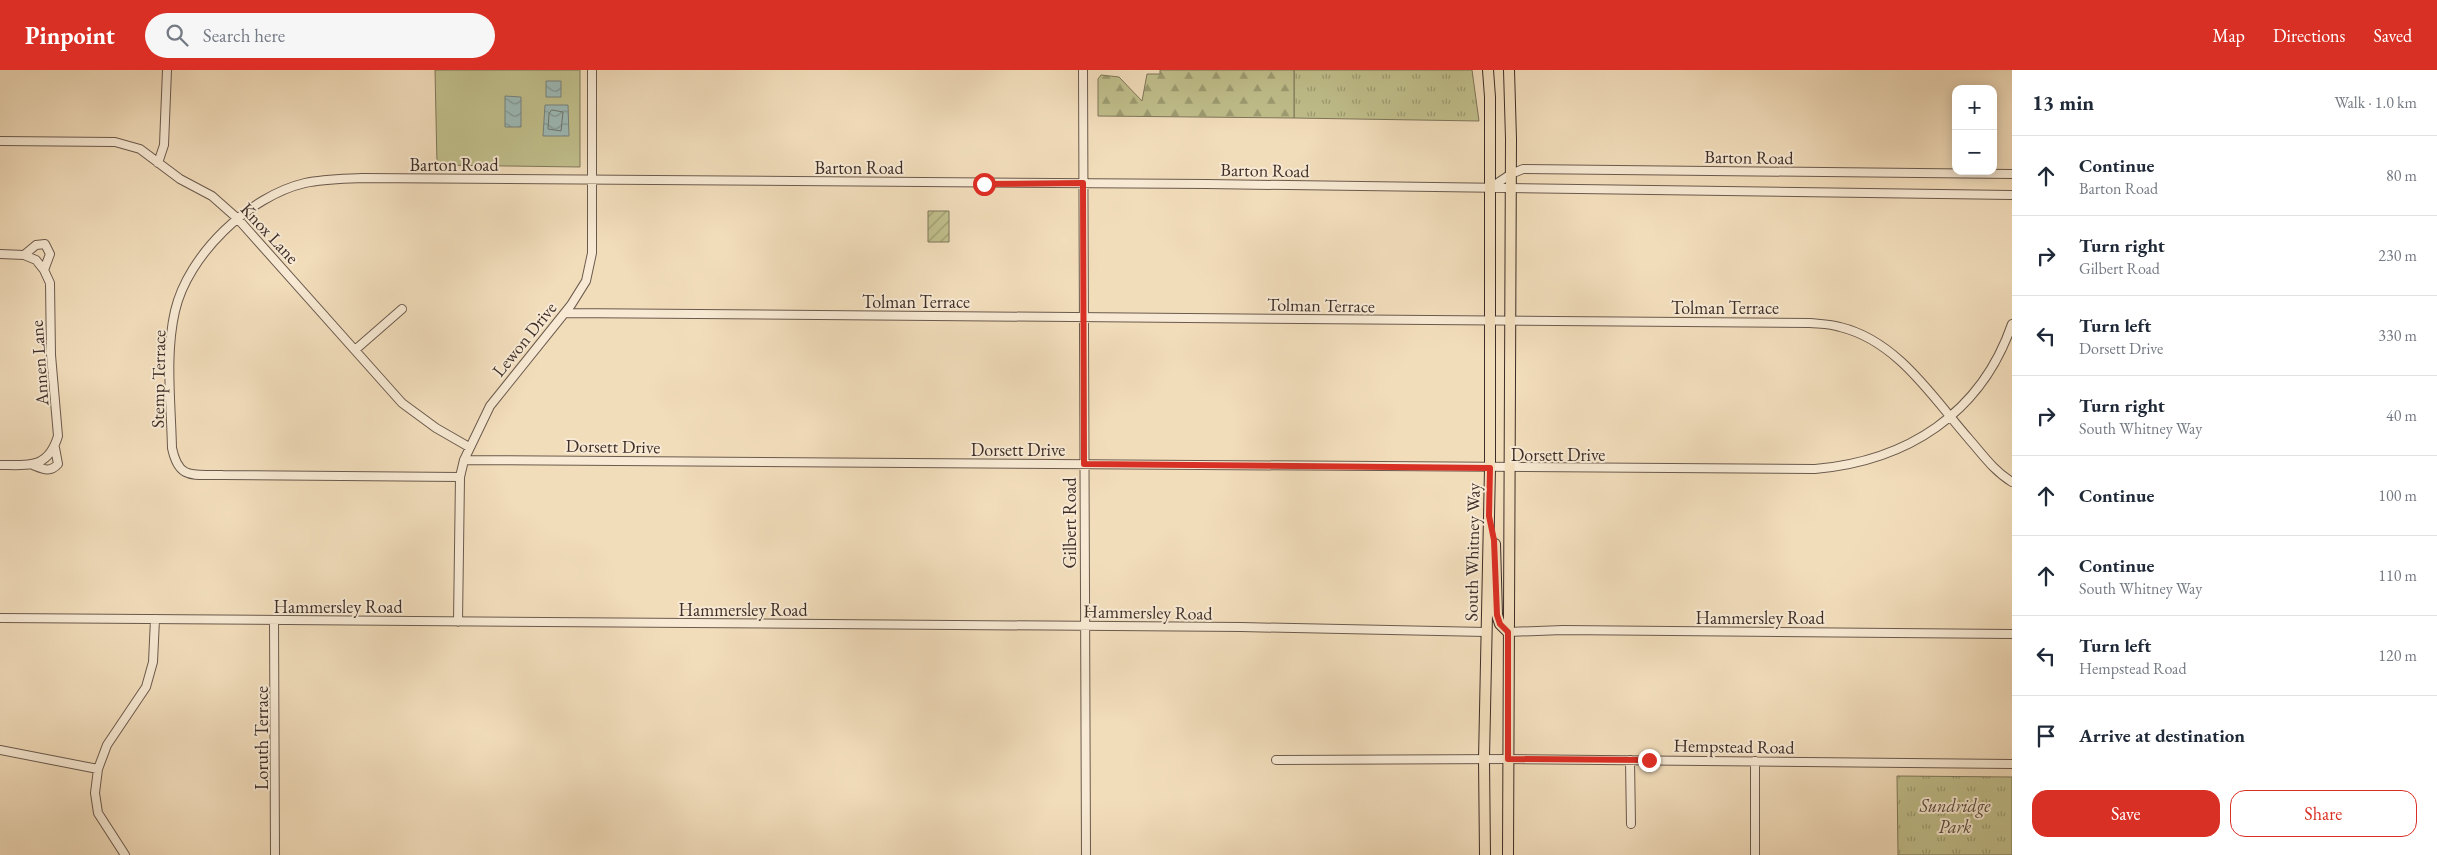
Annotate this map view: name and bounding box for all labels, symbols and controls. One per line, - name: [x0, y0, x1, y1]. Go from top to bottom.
- search box: [145, 13, 495, 58]
- text: Pinpoint: [25, 20, 115, 51]
- icon: search: [163, 21, 191, 49]
- text: Search here: [203, 23, 285, 48]
- text: Map: [2213, 24, 2245, 47]
- text: Directions: [2273, 24, 2345, 47]
- text: Saved: [2373, 24, 2412, 47]
- map controls: [1952, 85, 1997, 175]
- button: +: [1952, 85, 1997, 130]
- text: 13 min: [2032, 89, 2094, 116]
- text: Walk · 1.0 km: [2334, 92, 2417, 113]
- button: −: [1952, 130, 1997, 175]
- street label: Barton Road: [1704, 145, 1795, 169]
- street label: Barton Road: [409, 153, 499, 176]
- text: Continue: [2079, 153, 2154, 178]
- street label: Barton Road: [814, 156, 904, 179]
- street label: Barton Road: [1220, 158, 1311, 182]
- icon: ahead: [2032, 162, 2060, 190]
- text: 80 m: [2386, 165, 2417, 186]
- route start: [973, 173, 996, 196]
- text: Barton Road: [2079, 178, 2158, 199]
- street label: Knox Lane: [236, 198, 304, 268]
- text: Turn right: [2079, 233, 2165, 258]
- icon: right: [2032, 242, 2060, 270]
- text: 230 m: [2378, 245, 2417, 266]
- text: Gilbert Road: [2079, 258, 2160, 279]
- street label: Tolman Terrace: [862, 290, 970, 313]
- street label: Tolman Terrace: [1267, 293, 1375, 317]
- street label: Tolman Terrace: [1671, 296, 1779, 319]
- street label: Lewon Drive: [487, 297, 561, 381]
- text: Turn left: [2079, 313, 2151, 338]
- street label: Annen Lane: [25, 319, 54, 408]
- icon: left: [2032, 322, 2060, 350]
- text: 330 m: [2378, 325, 2417, 346]
- street label: Stemp Terrace: [146, 330, 170, 428]
- text: Dorsett Drive: [2079, 338, 2163, 359]
- text: Turn right: [2079, 393, 2165, 418]
- icon: right: [2032, 402, 2060, 430]
- text: 40 m: [2386, 405, 2417, 426]
- text: South Whitney Way: [2079, 418, 2202, 439]
- street label: Dorsett Drive: [565, 434, 661, 458]
- street label: Dorsett Drive: [971, 438, 1065, 461]
- street label: Dorsett Drive: [1511, 443, 1605, 466]
- street label: Gilbert Road: [1058, 477, 1081, 569]
- street label: South Whitney Way: [1459, 482, 1485, 622]
- icon: ahead: [2032, 482, 2060, 510]
- text: Continue: [2079, 483, 2154, 508]
- text: 100 m: [2378, 485, 2417, 506]
- text: Continue: [2079, 553, 2154, 578]
- icon: ahead: [2032, 562, 2060, 590]
- text: 110 m: [2378, 565, 2417, 586]
- text: South Whitney Way: [2079, 578, 2202, 599]
- street label: Hammersley Road: [273, 595, 403, 618]
- street label: Hammersley Road: [678, 598, 808, 621]
- street label: Hammersley Road: [1083, 599, 1214, 625]
- street label: Hammersley Road: [1695, 606, 1825, 629]
- text: Turn left: [2079, 633, 2151, 658]
- icon: left: [2032, 642, 2060, 670]
- text: 120 m: [2378, 645, 2417, 666]
- text: Hempstead Road: [2079, 658, 2187, 679]
- street label: Loruth Terrace: [250, 686, 273, 790]
- icon: arrive: [2032, 722, 2060, 750]
- text: Arrive at destination: [2079, 723, 2245, 748]
- street label: Hempstead Road: [1673, 733, 1796, 759]
- route end: [1638, 749, 1661, 772]
- button: Save: [2032, 790, 2220, 837]
- button: Share: [2230, 790, 2417, 837]
- park label: Sundridge Park: [1919, 794, 1991, 838]

